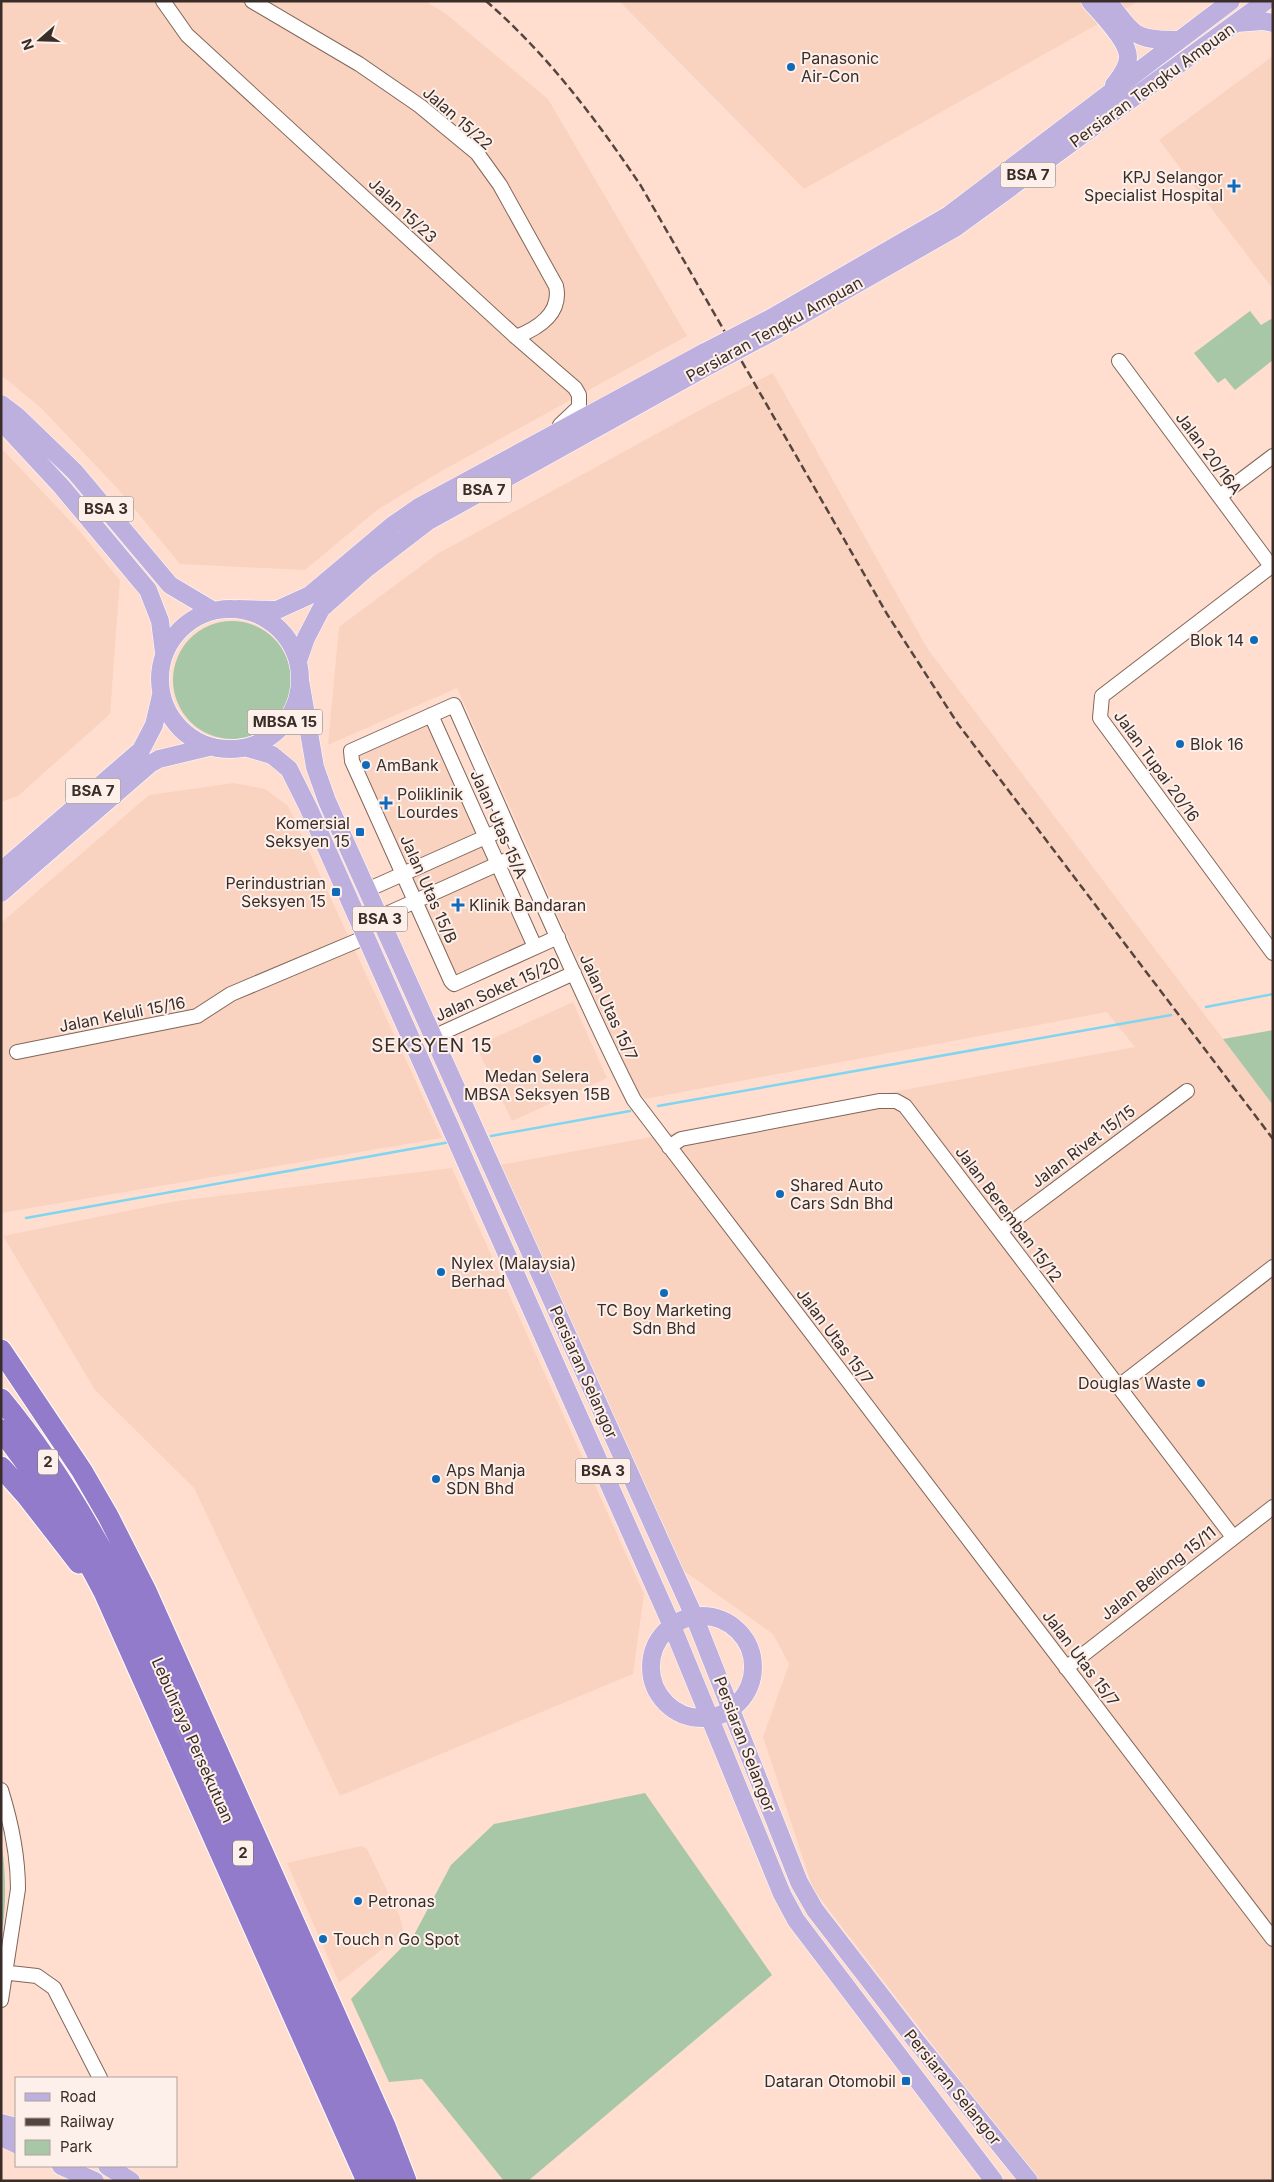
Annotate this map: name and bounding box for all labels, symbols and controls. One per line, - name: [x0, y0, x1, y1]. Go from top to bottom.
- north arrow: [15, 15, 65, 65]
- street label: Persiaran Tengku Ampuan: [1066, 18, 1238, 152]
- text: N: [18, 37, 37, 53]
- place label: Panasonic Air-Con: [801, 48, 879, 86]
- marker: Panasonic Air-Con: [785, 61, 797, 73]
- street label: Jalan 15/22: [419, 82, 497, 154]
- road number: BSA 7: [1000, 162, 1056, 188]
- place label: KPJ Selangor Specialist Hospital: [1084, 167, 1223, 205]
- street label: Jalan 15/23: [365, 173, 441, 247]
- marker: KPJ Selangor Specialist Hospital: [1227, 179, 1241, 193]
- street label: Persiaran Tengku Ampuan: [682, 272, 866, 386]
- street label: Jalan 20/16A: [1172, 408, 1246, 498]
- road number: BSA 7: [456, 478, 512, 502]
- road number: BSA 3: [78, 496, 134, 522]
- place label: Blok 14: [1190, 630, 1244, 650]
- marker: Blok 14: [1248, 634, 1260, 646]
- street label: Jalan Tupai 20/16: [1110, 706, 1204, 826]
- road number: MBSA 15: [248, 710, 322, 734]
- place label: Blok 16: [1190, 734, 1244, 754]
- marker: Blok 16: [1174, 738, 1186, 750]
- place label: AmBank: [376, 755, 439, 775]
- marker: AmBank: [360, 759, 372, 771]
- street label: Jalan Utas 15/A: [466, 767, 532, 881]
- road number: BSA 7: [66, 778, 120, 804]
- place label: Poliklinik Lourdes: [397, 784, 463, 822]
- marker: Poliklinik Lourdes: [379, 796, 393, 810]
- place label: Komersial Seksyen 15: [265, 813, 350, 851]
- marker: Komersial Seksyen 15: [354, 826, 366, 838]
- street label: Jalan Utas 15/B: [396, 832, 462, 946]
- place label: Perindustrian Seksyen 15: [225, 873, 326, 911]
- marker: Perindustrian Seksyen 15: [330, 886, 342, 898]
- place label: Klinik Bandaran: [469, 895, 586, 915]
- marker: Klinik Bandaran: [451, 898, 465, 912]
- road number: BSA 3: [352, 906, 408, 932]
- street label: Jalan Utas 15/7: [576, 951, 642, 1063]
- street label: Jalan Soket 15/20: [432, 953, 562, 1025]
- street label: Jalan Keluli 15/16: [57, 992, 187, 1036]
- district label: SEKSYEN 15: [371, 1034, 493, 1057]
- marker: Medan Selera MBSA Seksyen 15B: [531, 1053, 543, 1065]
- place label: Medan Selera MBSA Seksyen 15B: [464, 1066, 610, 1104]
- street label: Jalan Rivet 15/15: [1027, 1100, 1139, 1192]
- street label: Jalan Beremban 15/12: [951, 1142, 1067, 1286]
- place label: Shared Auto Cars Sdn Bhd: [790, 1175, 893, 1213]
- marker: Shared Auto Cars Sdn Bhd: [774, 1188, 786, 1200]
- place label: Nylex (Malaysia) Berhad: [451, 1253, 576, 1291]
- marker: Nylex (Malaysia) Berhad: [435, 1266, 447, 1278]
- street label: Jalan Utas 15/7: [792, 1284, 878, 1388]
- marker: TC Boy Marketing Sdn Bhd: [658, 1287, 670, 1299]
- place label: TC Boy Marketing Sdn Bhd: [596, 1300, 732, 1338]
- street label: Persiaran Selangor: [546, 1303, 622, 1441]
- place label: Douglas Waste: [1078, 1373, 1191, 1393]
- marker: Douglas Waste: [1195, 1377, 1207, 1389]
- road number: 2: [38, 1450, 58, 1474]
- road number: BSA 3: [576, 1458, 630, 1484]
- place label: Aps Manja SDN Bhd: [446, 1460, 526, 1498]
- marker: Aps Manja SDN Bhd: [430, 1473, 442, 1485]
- street label: Jalan Beliong 15/11: [1096, 1522, 1220, 1624]
- street label: Jalan Utas 15/7: [1038, 1606, 1124, 1710]
- street label: Lebuhraya Persekutuan: [147, 1654, 239, 1826]
- street label: Persiaran Selangor: [710, 1674, 780, 1814]
- road number: 2: [233, 1840, 253, 1866]
- place label: Petronas: [368, 1891, 435, 1911]
- marker: Petronas: [352, 1895, 364, 1907]
- place label: Touch n Go Spot: [333, 1929, 459, 1949]
- marker: Touch n Go Spot: [317, 1933, 329, 1945]
- street label: Persiaran Selangor: [900, 2025, 1006, 2149]
- place label: Dataran Otomobil: [764, 2071, 896, 2091]
- marker: Dataran Otomobil: [900, 2075, 912, 2087]
- legend: [15, 2077, 178, 2167]
- text: Road: [60, 2087, 96, 2106]
- text: Railway: [60, 2112, 115, 2131]
- text: Park: [60, 2137, 93, 2156]

